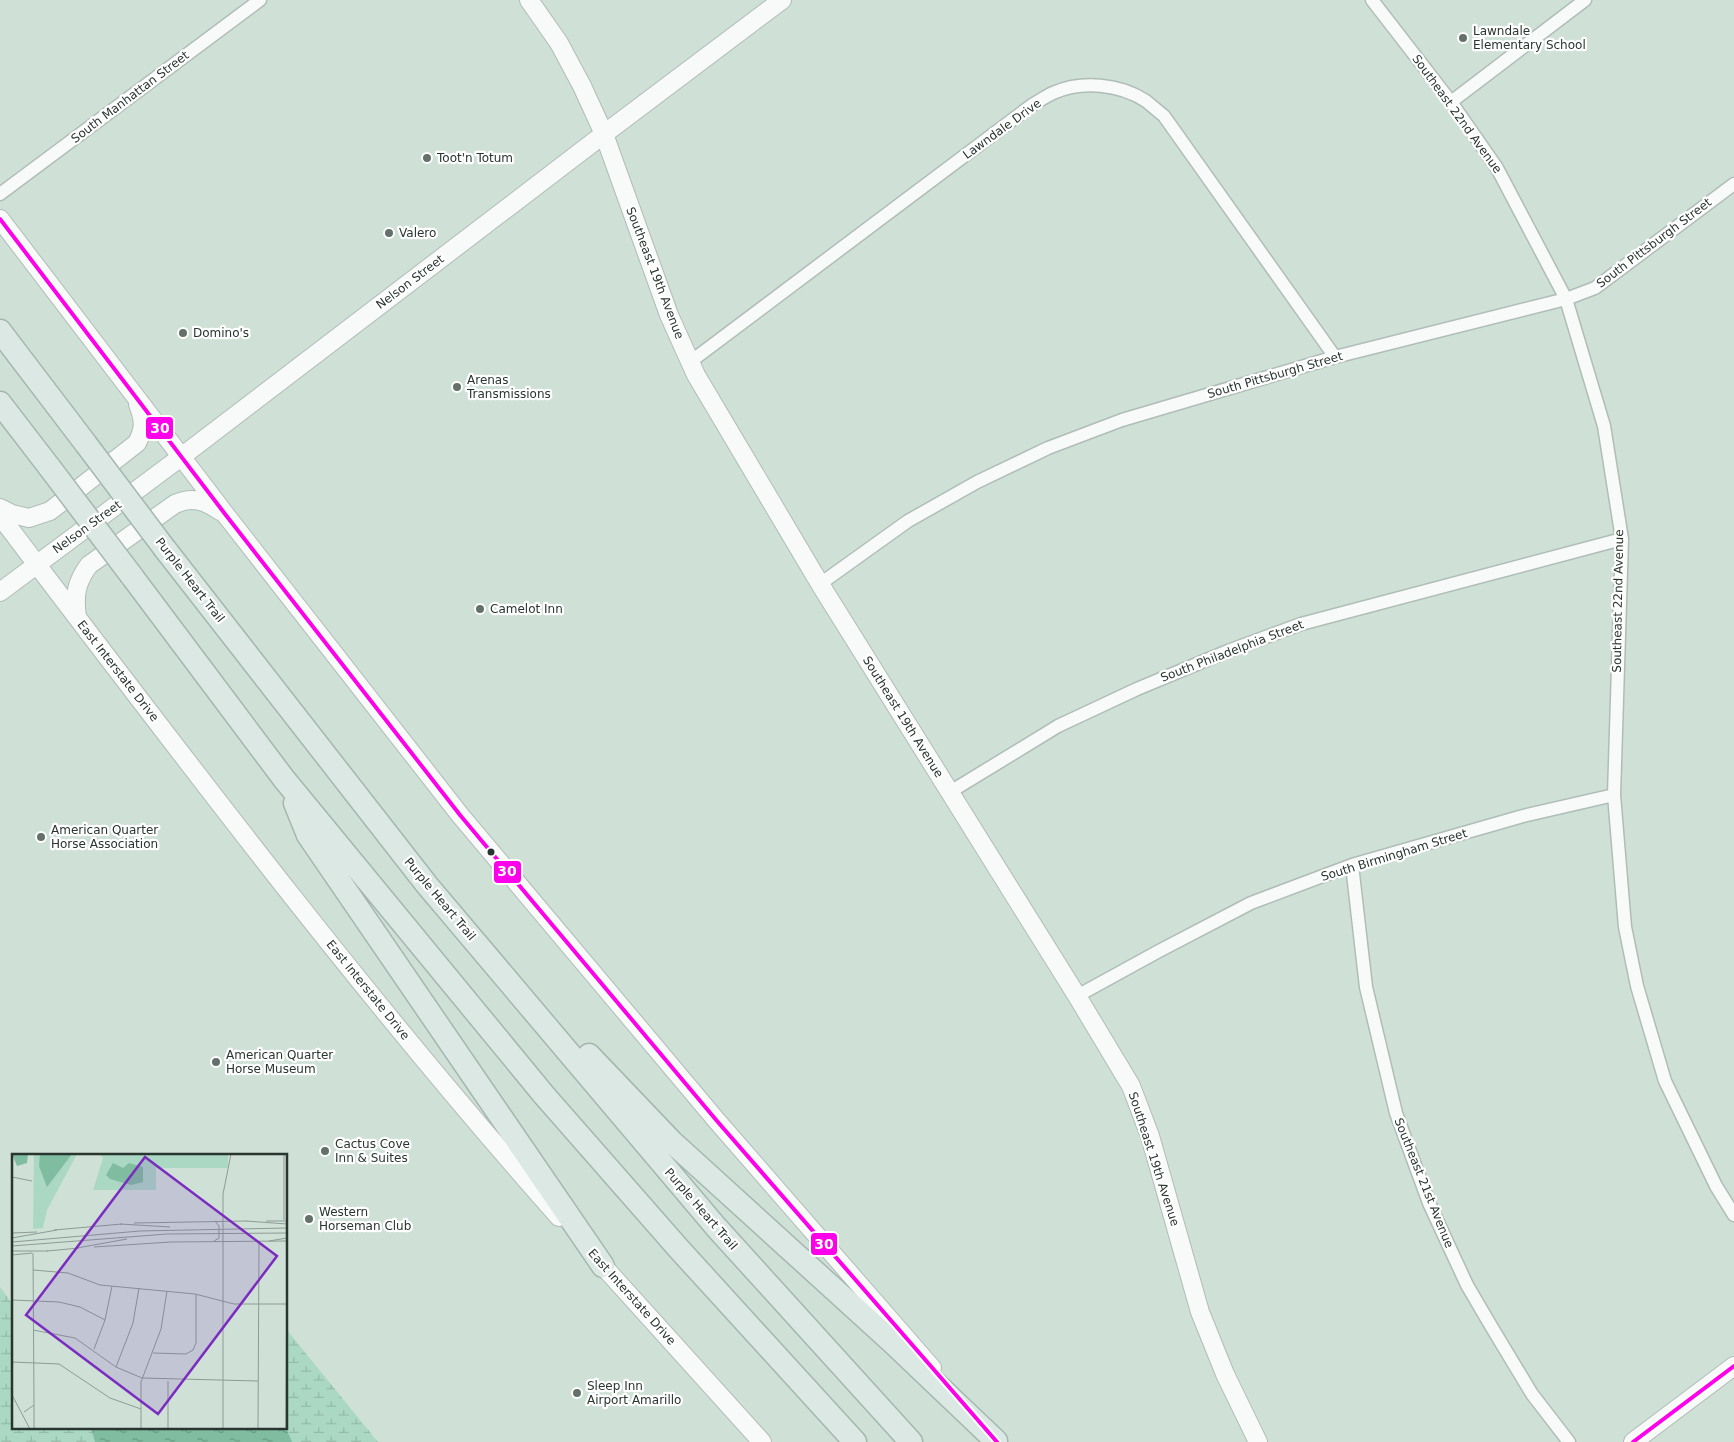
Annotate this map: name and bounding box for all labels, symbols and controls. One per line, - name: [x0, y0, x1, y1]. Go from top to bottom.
- place label: Lawndale Elementary School: [1473, 24, 1586, 52]
- marker: Lawndale Elementary School: [1457, 32, 1469, 44]
- street label: South Manhattan Street: [68, 48, 192, 146]
- street label: Southeast 22nd Avenue: [1409, 52, 1505, 176]
- street label: Lawndale Drive: [960, 96, 1044, 162]
- place label: Toot'n Totum: [436, 151, 513, 165]
- marker: Toot'n Totum: [421, 152, 433, 164]
- street label: South Pittsburgh Street: [1594, 195, 1714, 291]
- street label: Southeast 19th Avenue: [623, 205, 687, 341]
- place label: Valero: [399, 226, 436, 240]
- marker: Valero: [383, 227, 395, 239]
- street label: Nelson Street: [373, 252, 447, 312]
- place label: Domino's: [193, 326, 249, 340]
- marker: Domino's: [177, 327, 189, 339]
- street label: South Pittsburgh Street: [1206, 349, 1345, 401]
- place label: Arenas Transmissions: [466, 373, 551, 401]
- marker: Arenas Transmissions: [451, 381, 463, 393]
- line badge: 30: [145, 416, 174, 440]
- text: 30: [150, 420, 170, 436]
- street label: Nelson Street: [50, 497, 124, 557]
- street label: Southeast 22nd Avenue: [1610, 529, 1626, 673]
- street label: Purple Heart Trail: [153, 535, 227, 625]
- place label: Camelot Inn: [490, 602, 563, 616]
- marker: Camelot Inn: [474, 603, 486, 615]
- street label: South Philadelphia Street: [1159, 617, 1306, 685]
- street label: East Interstate Drive: [74, 618, 162, 724]
- street label: Southeast 19th Avenue: [860, 654, 946, 780]
- place label: American Quarter Horse Association: [51, 823, 158, 851]
- street label: South Birmingham Street: [1319, 826, 1469, 884]
- marker: American Quarter Horse Association: [35, 831, 47, 843]
- unlabelled marker: [486, 847, 496, 857]
- street label: Purple Heart Trail: [401, 855, 479, 943]
- line badge: 30: [493, 860, 522, 884]
- text: 30: [497, 863, 517, 879]
- street label: East Interstate Drive: [324, 937, 412, 1043]
- place label: American Quarter Horse Museum: [226, 1048, 333, 1076]
- marker: American Quarter Horse Museum: [210, 1056, 222, 1068]
- street label: Southeast 19th Avenue: [1126, 1090, 1182, 1228]
- street label: Southeast 21st Avenue: [1391, 1116, 1457, 1250]
- place label: Cactus Cove Inn & Suites: [335, 1137, 410, 1165]
- marker: Cactus Cove Inn & Suites: [319, 1145, 331, 1157]
- inset map: [12, 1154, 288, 1430]
- street label: Purple Heart Trail: [662, 1165, 740, 1253]
- place label: Western Horseman Club: [319, 1205, 411, 1233]
- marker: Western Horseman Club: [303, 1213, 315, 1225]
- line badge: 30: [810, 1232, 838, 1256]
- text: 30: [814, 1236, 834, 1252]
- street label: East Interstate Drive: [585, 1246, 679, 1348]
- place label: Sleep Inn Airport Amarillo: [587, 1379, 681, 1407]
- marker: Sleep Inn Airport Amarillo: [571, 1387, 583, 1399]

